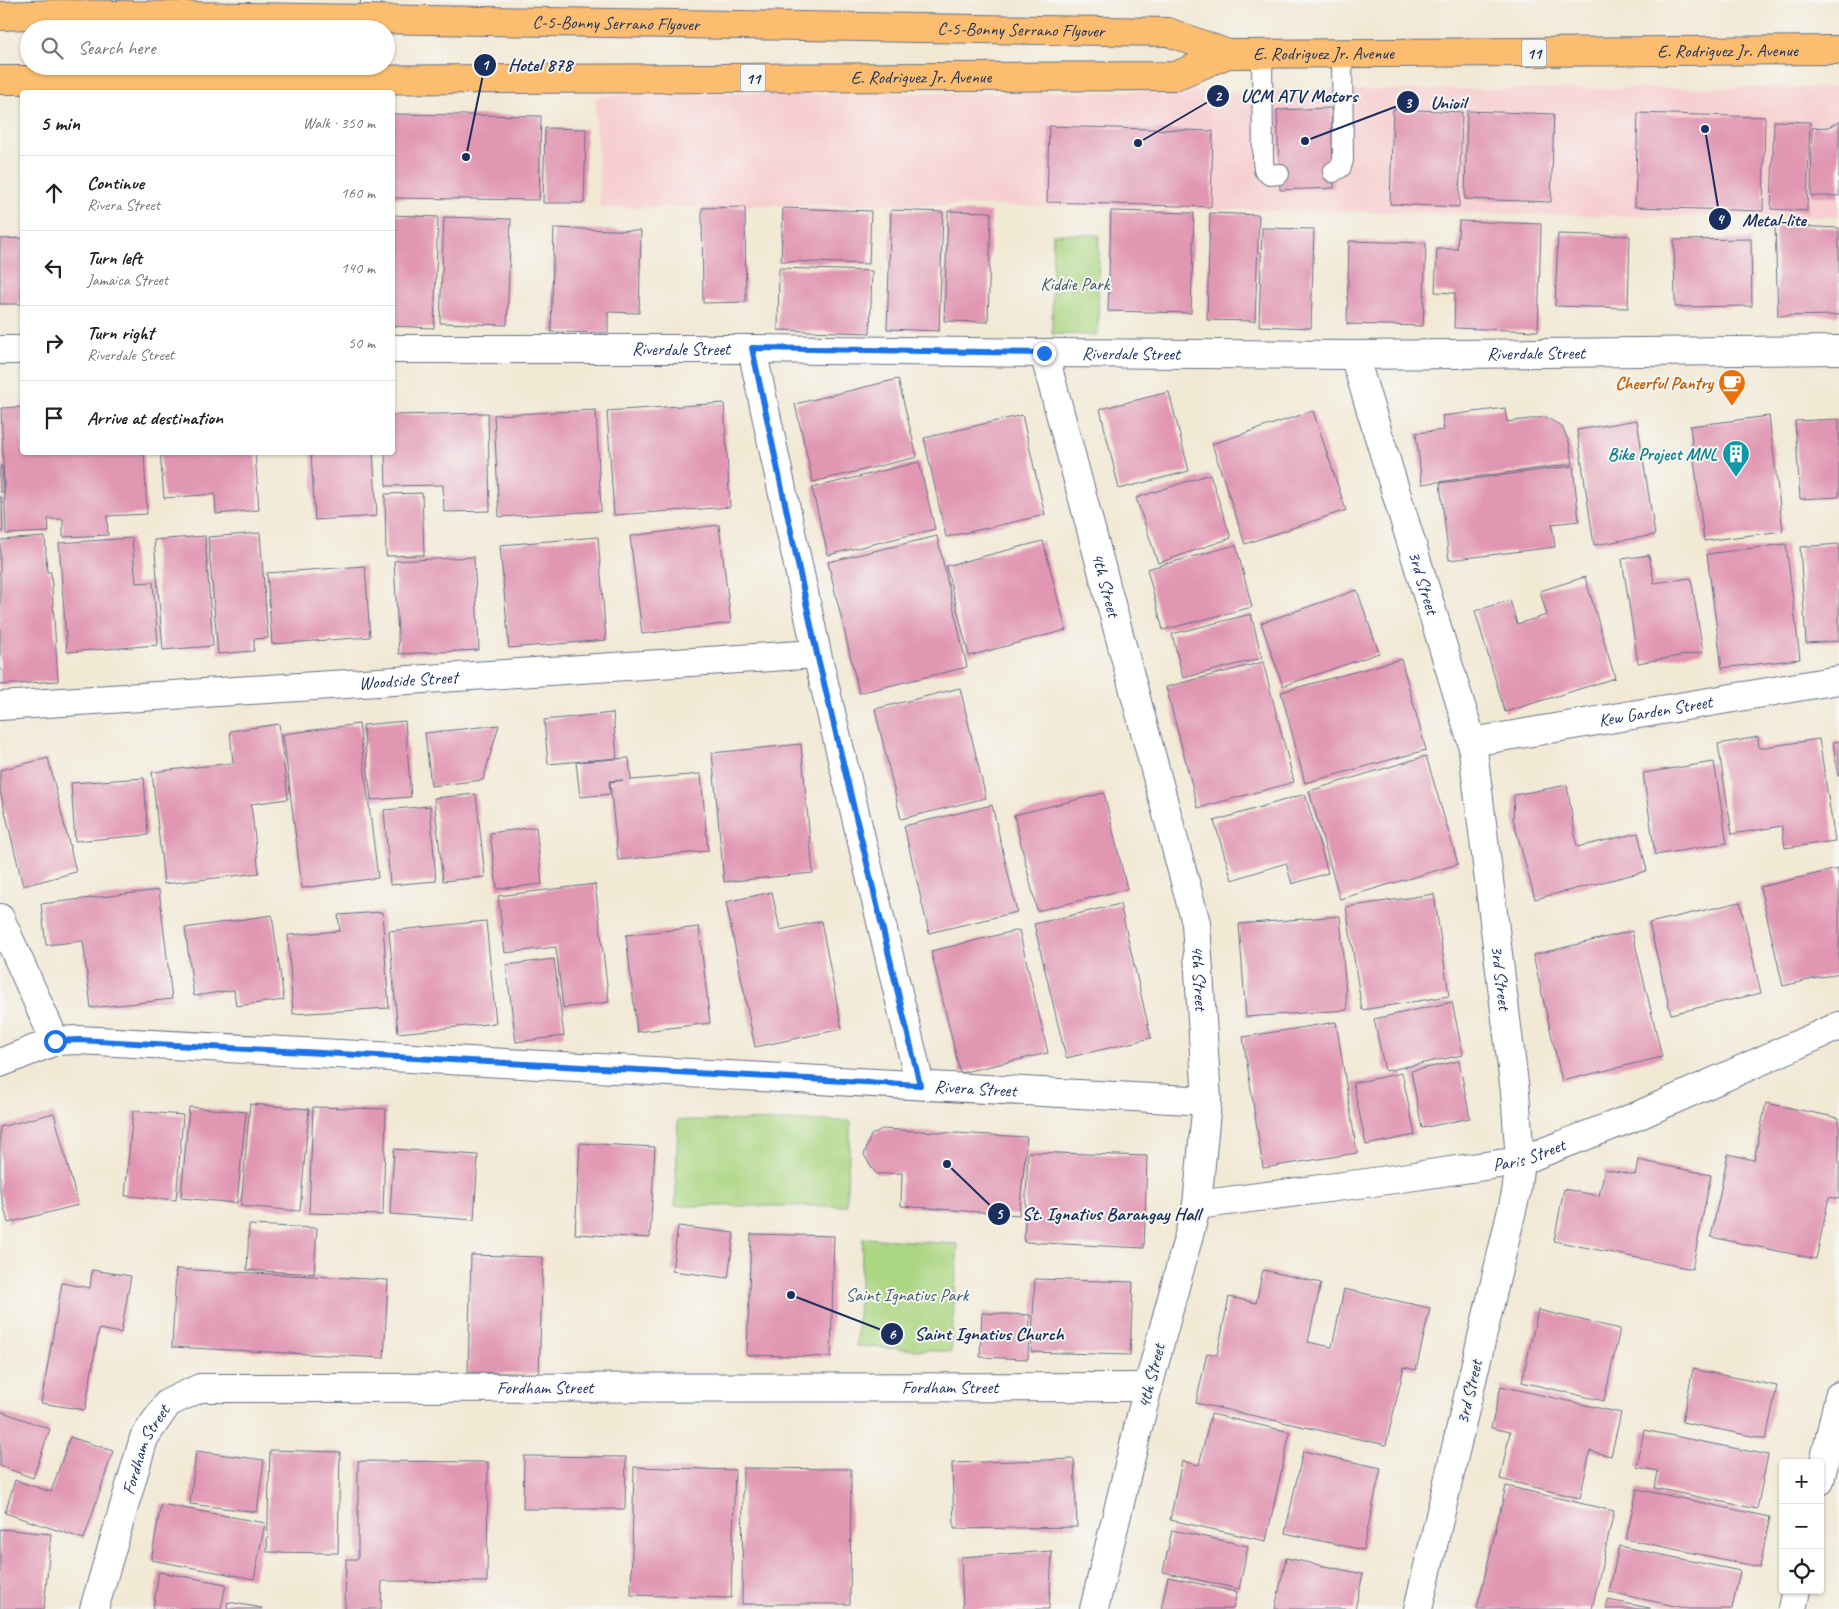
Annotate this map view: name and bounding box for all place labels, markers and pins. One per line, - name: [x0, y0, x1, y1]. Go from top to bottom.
- callout: Hotel 878: [473, 48, 582, 82]
- callout: UCM ATV Motors: [1206, 79, 1367, 113]
- callout: Unioil: [1396, 85, 1476, 119]
- callout: Metal-lite: [1707, 202, 1816, 236]
- cafe icon: Cheerful Pantry: [1717, 368, 1747, 407]
- place label: Cheerful Pantry: [1615, 372, 1715, 394]
- building icon: Bike Project MNL: [1721, 439, 1751, 478]
- place label: Bike Project MNL: [1608, 443, 1718, 465]
- callout: St. Ignatius Barangay Hall: [987, 1197, 1210, 1231]
- callout: Saint Ignatius Church: [879, 1317, 1074, 1351]

